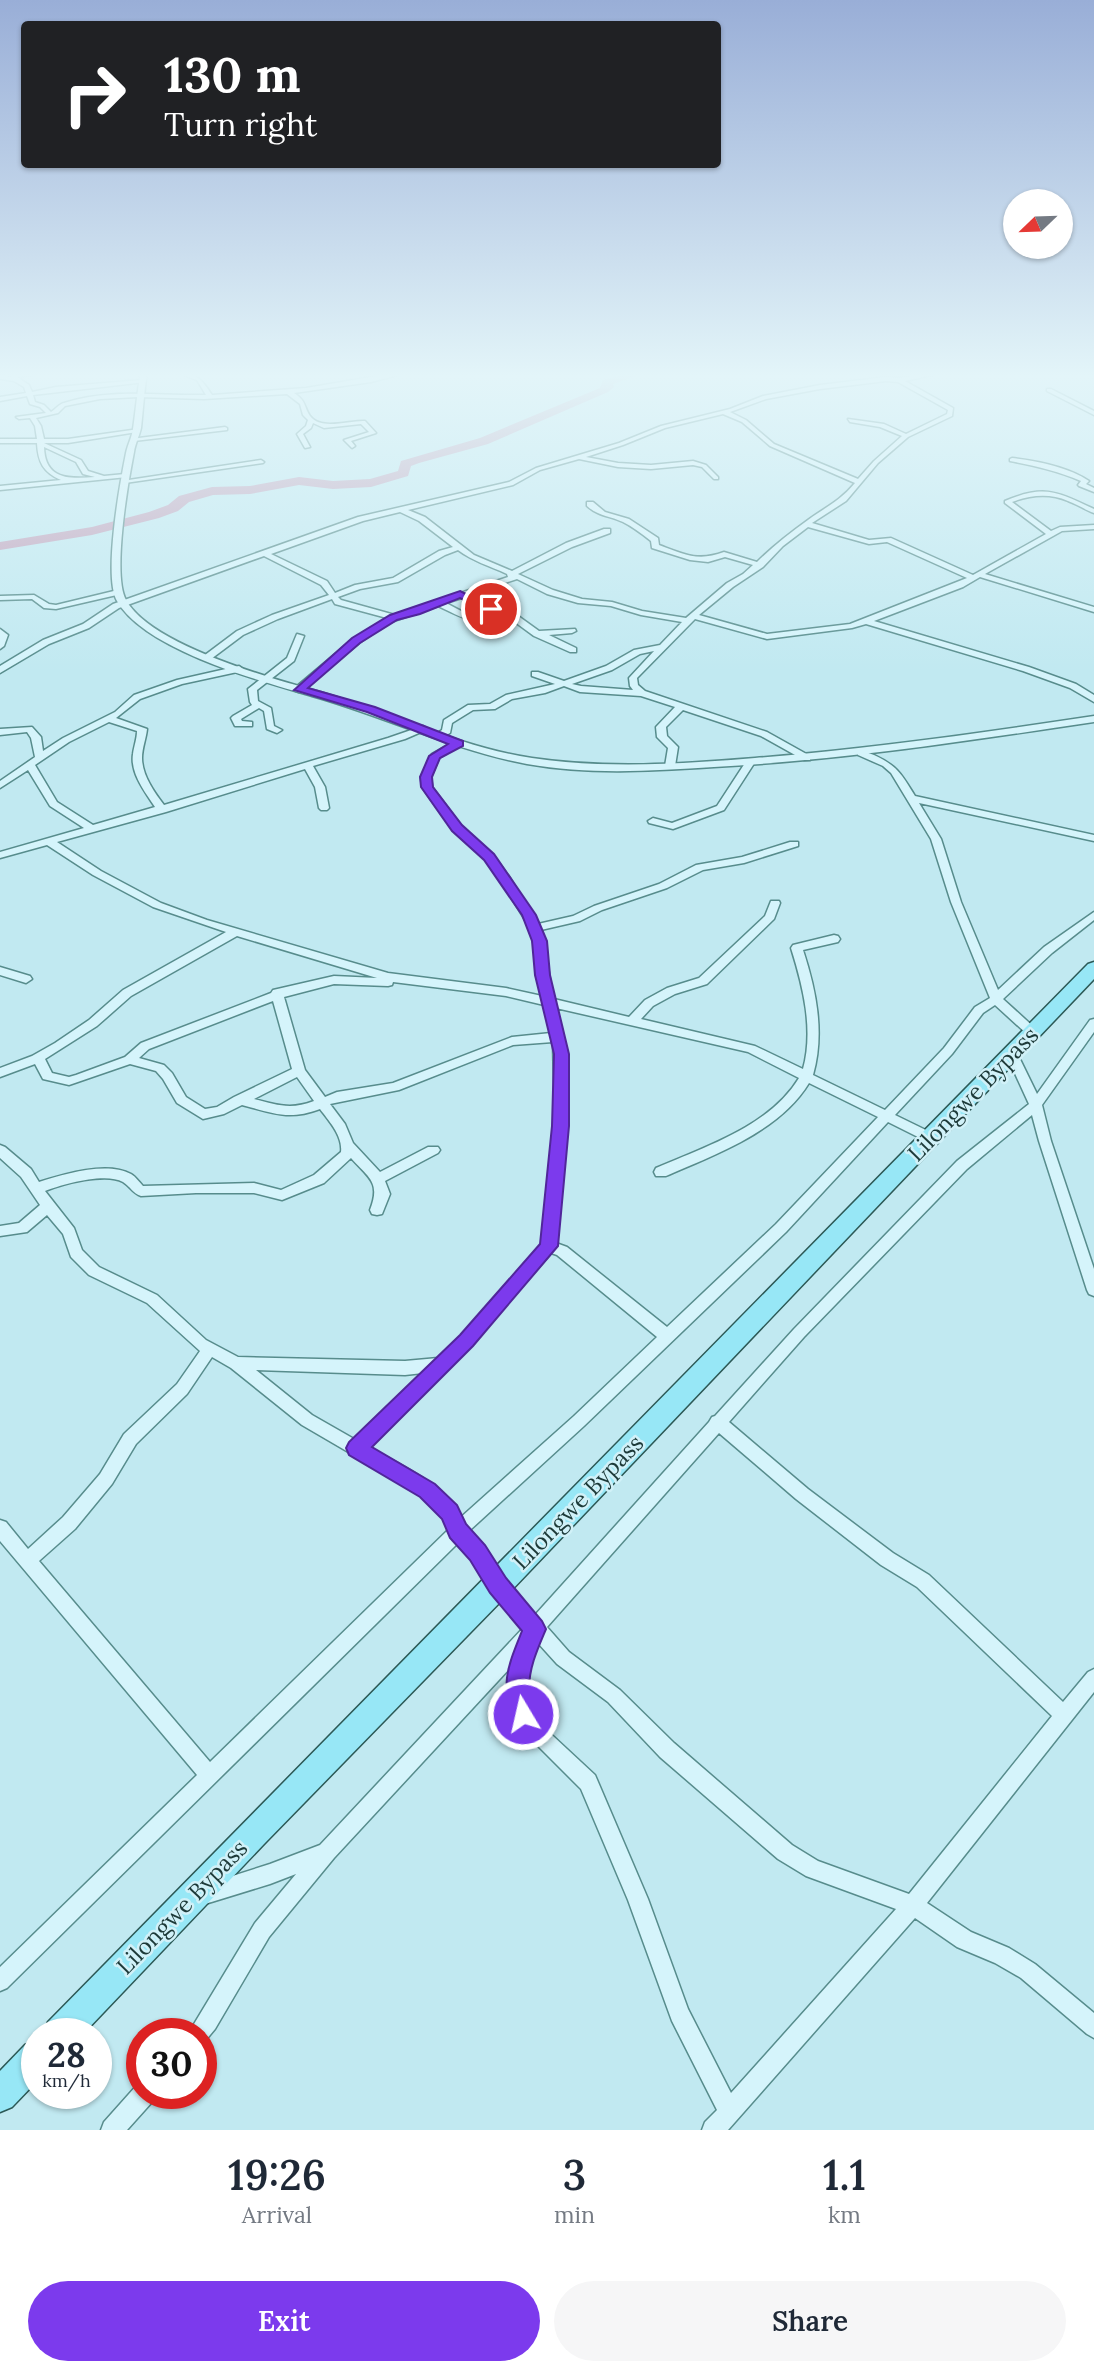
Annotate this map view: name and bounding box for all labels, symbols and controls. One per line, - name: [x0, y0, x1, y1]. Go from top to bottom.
- text: 130 m: [164, 43, 300, 105]
- icon: right: [49, 49, 140, 140]
- text: Turn right: [164, 104, 317, 145]
- north arrow: [1003, 189, 1073, 259]
- map controls: [1003, 189, 1073, 259]
- pin: [461, 579, 521, 639]
- icon: arrive: [472, 590, 510, 628]
- street label: Lilongwe Bypass: [901, 1020, 1044, 1167]
- street label: Lilongwe Bypass: [506, 1428, 649, 1575]
- position arrow: [486, 1677, 560, 1751]
- street label: Lilongwe Bypass: [110, 1833, 253, 1980]
- speed limit sign: 30: [126, 2018, 217, 2109]
- text: 28: [47, 2032, 86, 2077]
- text: km/h: [42, 2069, 91, 2092]
- text: 19:26: [228, 2148, 326, 2202]
- text: 3: [563, 2148, 586, 2202]
- text: 1.1: [823, 2148, 866, 2202]
- text: Arrival: [242, 2200, 312, 2229]
- text: min: [554, 2200, 595, 2229]
- text: km: [828, 2200, 861, 2229]
- button: Exit: [28, 2281, 540, 2361]
- button: Share: [554, 2281, 1066, 2361]

